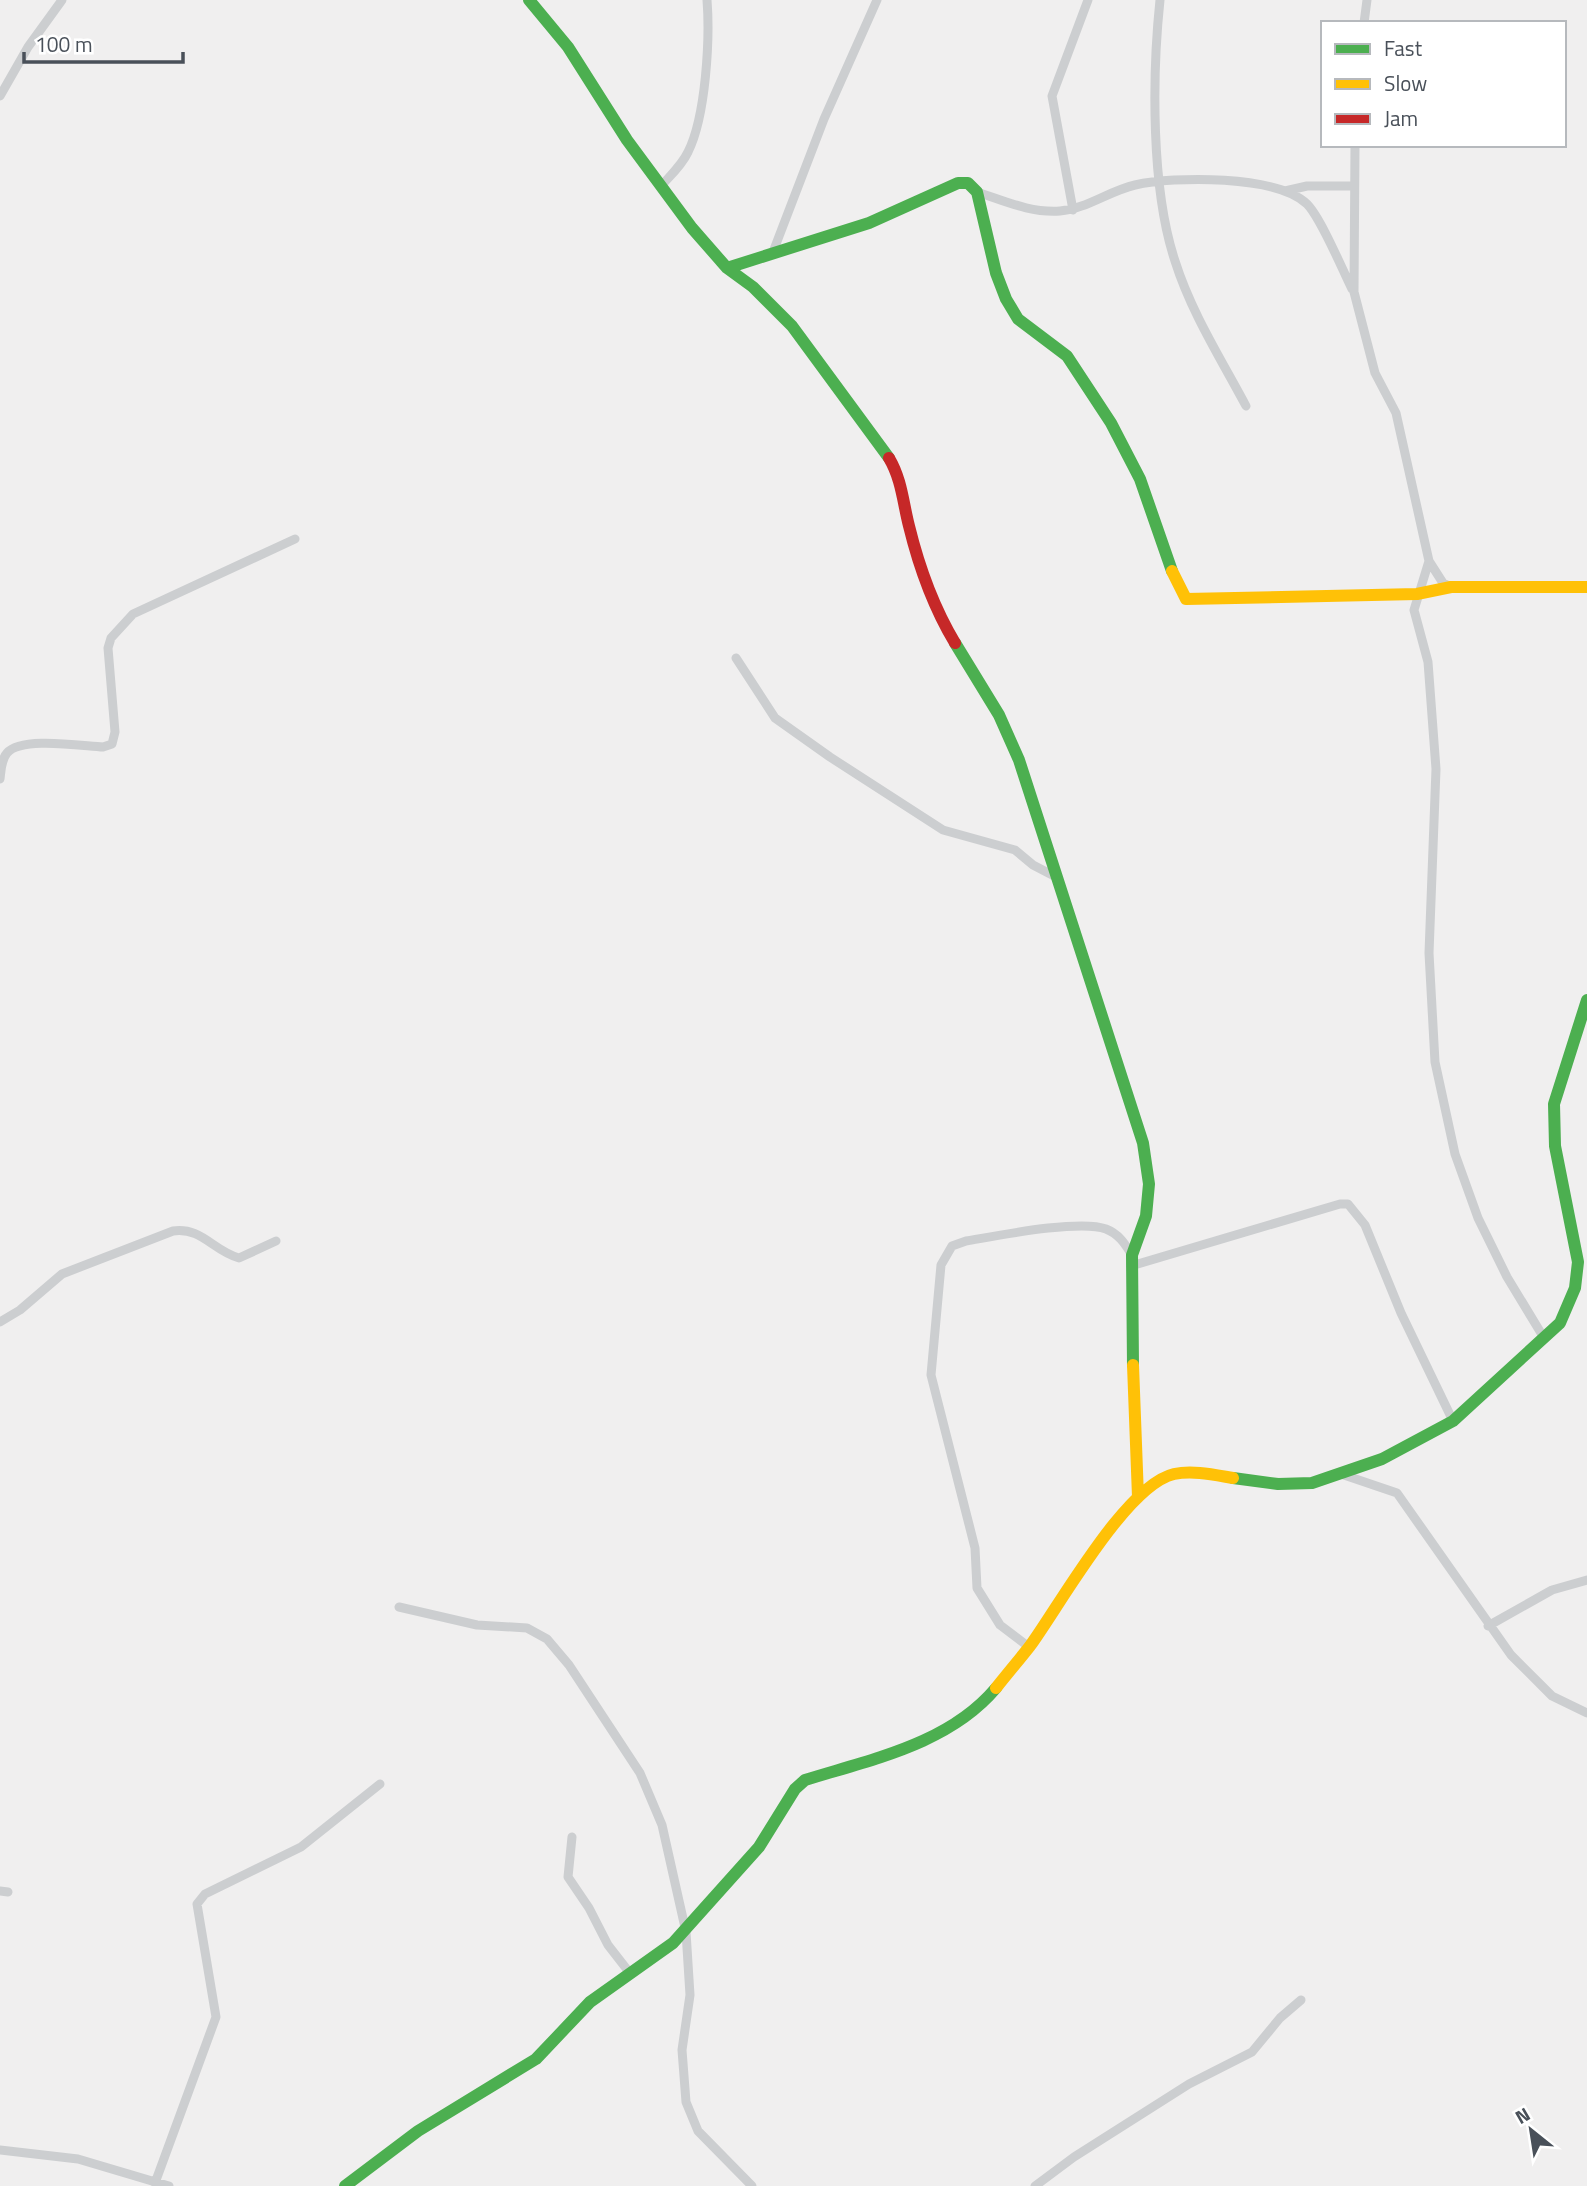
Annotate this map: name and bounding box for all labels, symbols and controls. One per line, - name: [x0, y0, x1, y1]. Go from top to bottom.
- scale bar: [24, 21, 184, 65]
- legend: [1321, 21, 1566, 147]
- text: 100 m: [35, 28, 92, 60]
- text: Fast: [1384, 32, 1423, 64]
- text: Slow: [1384, 67, 1427, 99]
- text: Jam: [1384, 102, 1418, 134]
- north arrow: [1496, 2095, 1566, 2165]
- text: N: [1509, 2099, 1535, 2131]

